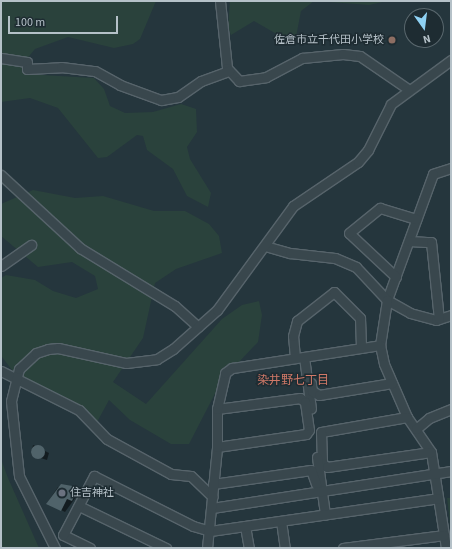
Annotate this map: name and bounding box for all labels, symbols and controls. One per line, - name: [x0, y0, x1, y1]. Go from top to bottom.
- scale bar: [10, 8, 120, 34]
- north arrow: [404, 8, 444, 48]
- text: 100 m: [15, 14, 45, 31]
- text: N: [421, 31, 432, 47]
- place label: 佐倉市立千代田小学校: [274, 33, 384, 47]
- marker: 佐倉市立千代田小学校: [387, 35, 397, 45]
- district label: 染井野七丁目: [257, 374, 329, 388]
- place label: 住吉神社: [70, 486, 114, 500]
- marker: 住吉神社: [57, 488, 67, 498]

